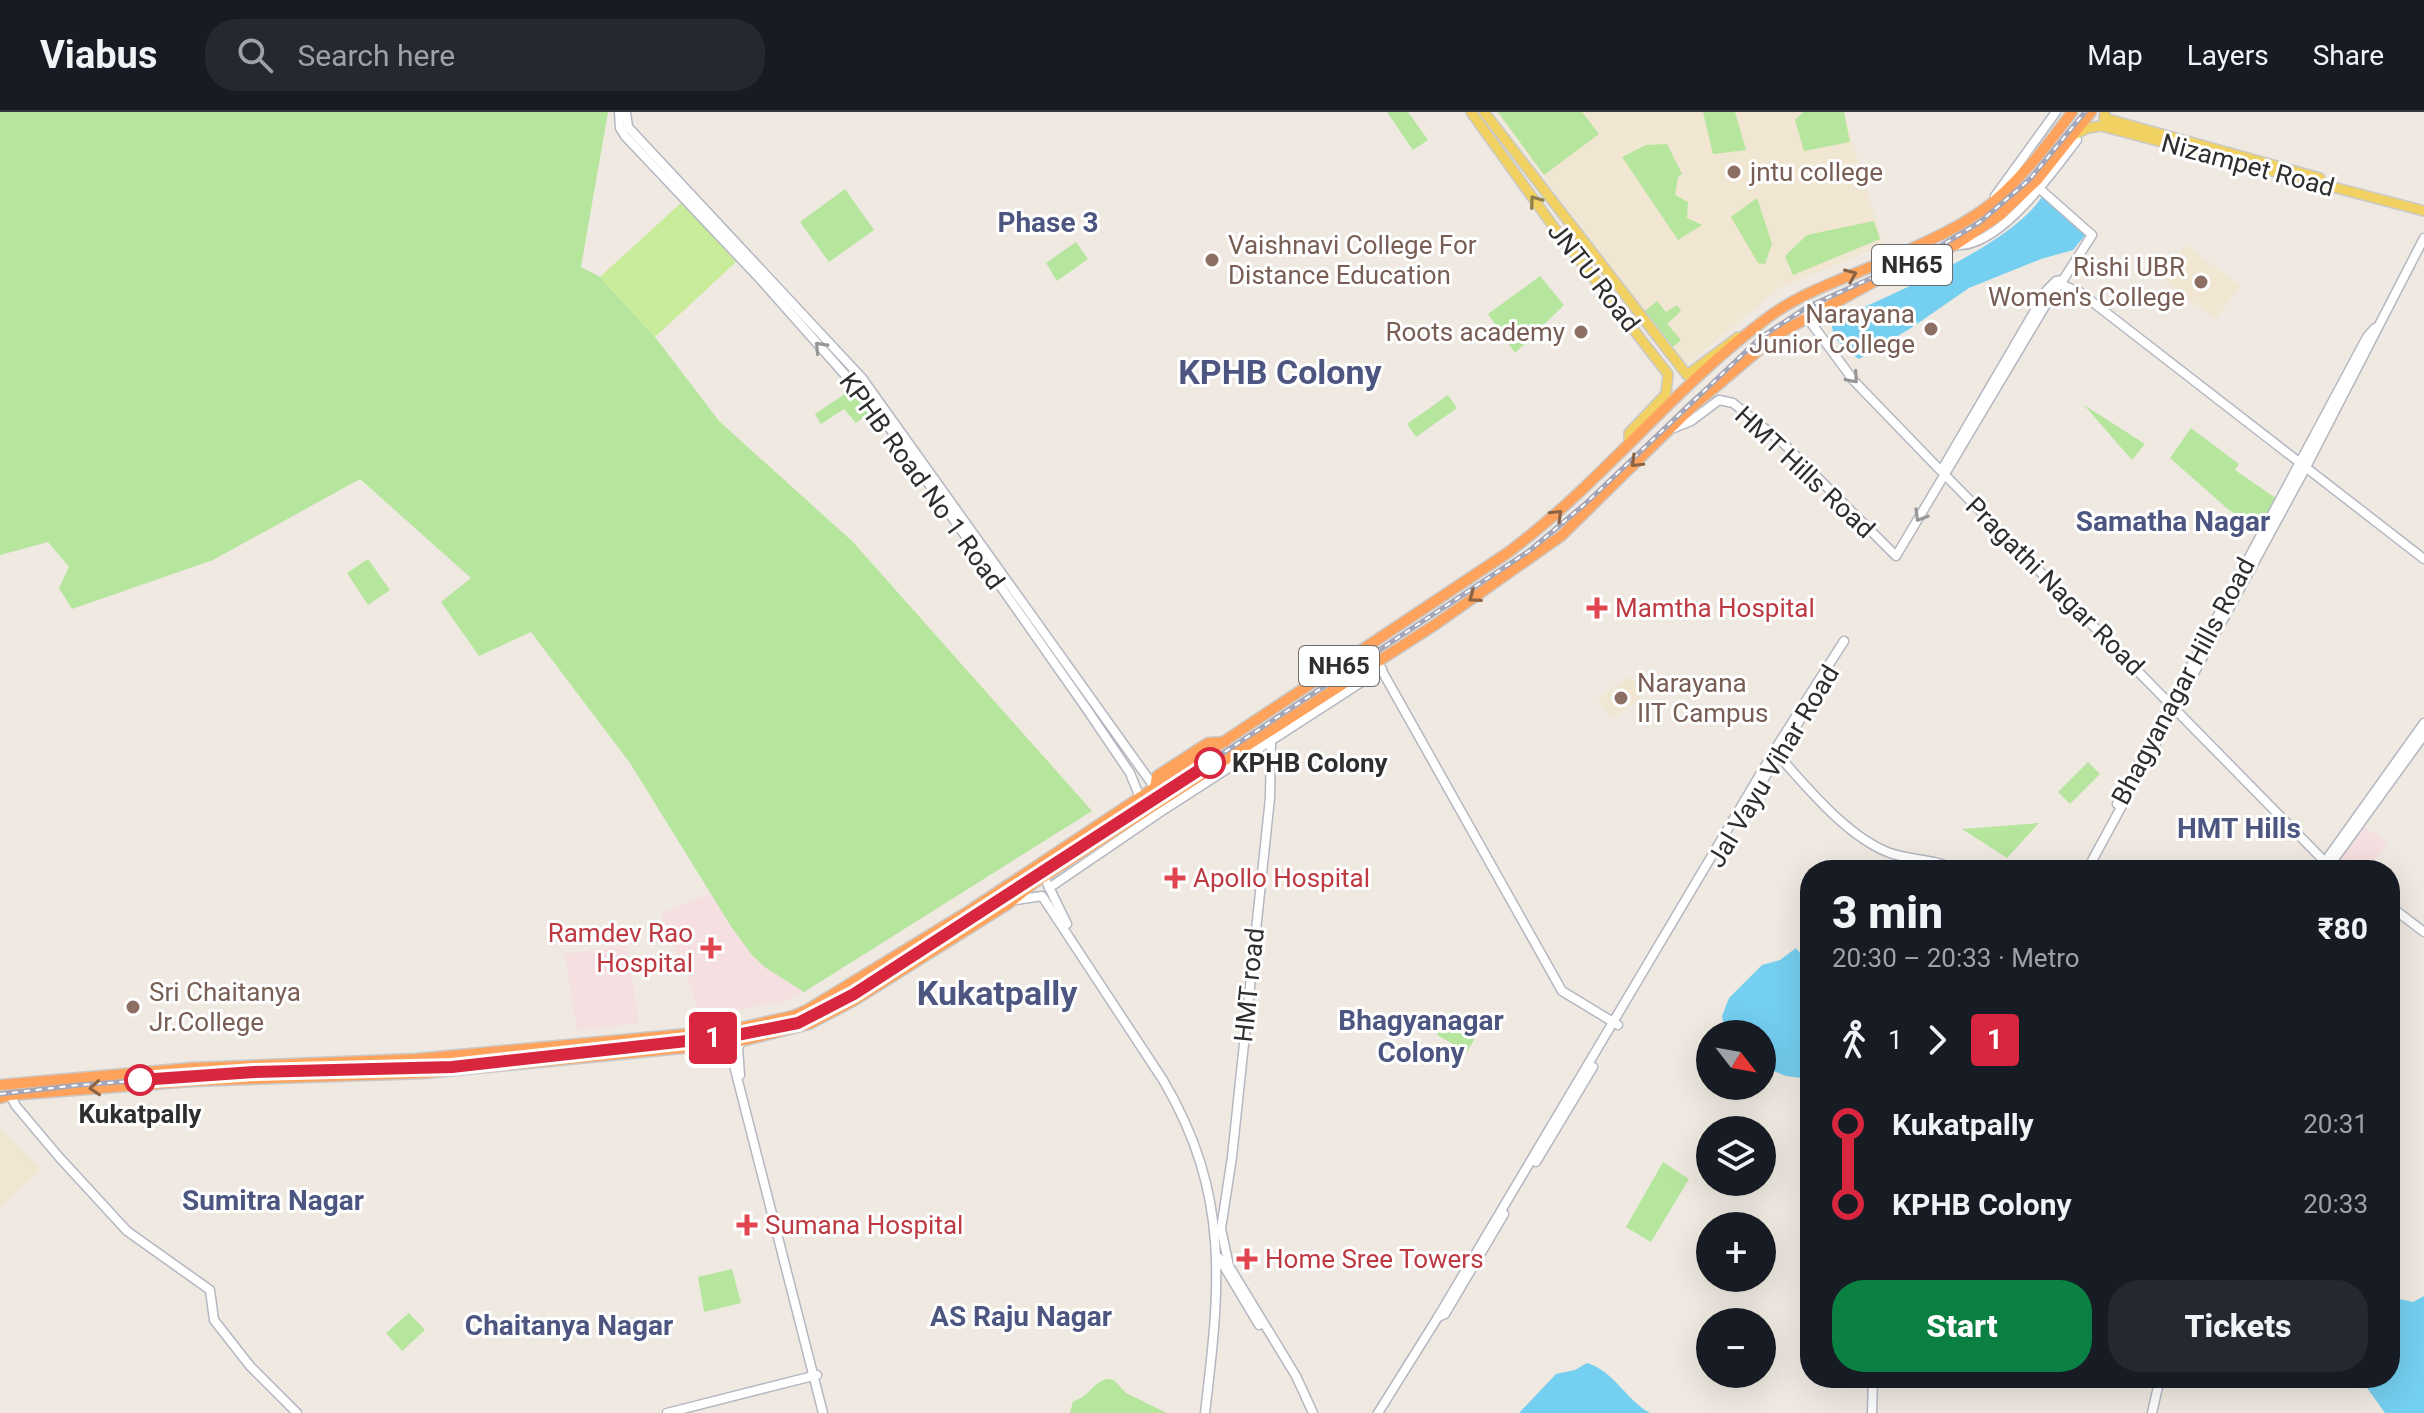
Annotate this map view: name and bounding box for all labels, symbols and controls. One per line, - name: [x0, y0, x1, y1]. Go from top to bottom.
- search box: [205, 19, 765, 91]
- text: Viabus: [40, 33, 157, 77]
- icon: search: [233, 33, 277, 77]
- text: Search here: [297, 38, 455, 73]
- text: Map: [2087, 39, 2143, 72]
- text: Layers: [2187, 39, 2269, 72]
- text: Share: [2313, 39, 2384, 72]
- street label: Nizampet Road: [2158, 128, 2338, 202]
- place label: jntu college: [1749, 157, 1883, 187]
- marker: jntu college: [1725, 163, 1743, 181]
- one-way arrow: [1531, 195, 1545, 210]
- district label: Phase 3: [997, 206, 1099, 239]
- street label: JNTU Road: [1542, 216, 1646, 338]
- place label: Vaishnavi College For Distance Education: [1228, 230, 1477, 290]
- road number: NH65: [1872, 245, 1952, 285]
- marker: Vaishnavi College For Distance Education: [1203, 251, 1221, 269]
- place label: Rishi UBR Women's College: [1988, 252, 2185, 312]
- one-way arrow: [1843, 269, 1857, 285]
- marker: Rishi UBR Women's College: [2192, 273, 2210, 291]
- place label: Narayana Junior College: [1749, 299, 1915, 359]
- place label: Roots academy: [1386, 317, 1565, 347]
- marker: Narayana Junior College: [1922, 320, 1940, 338]
- marker: Roots academy: [1572, 323, 1590, 341]
- one-way arrow: [816, 342, 830, 357]
- district label: KPHB Colony: [1178, 352, 1383, 392]
- street label: KPHB Road No 1 Road: [833, 367, 1011, 595]
- one-way arrow: [1843, 369, 1857, 384]
- street label: HMT Hills Road: [1729, 400, 1881, 544]
- one-way arrow: [1631, 453, 1645, 467]
- street label: Pragathi Nagar Road: [1960, 491, 2150, 681]
- district label: Samatha Nagar: [2076, 505, 2270, 538]
- one-way arrow: [1915, 507, 1930, 522]
- one-way arrow: [1548, 510, 1562, 524]
- street label: Bhagyanagar Hills Road: [2105, 553, 2261, 809]
- one-way arrow: [1468, 587, 1483, 602]
- place label: Mamtha Hospital: [1615, 593, 1815, 623]
- marker: Mamtha Hospital: [1586, 597, 1608, 619]
- road number: NH65: [1299, 646, 1379, 686]
- street label: Jal Vayu Vihar Road: [1701, 659, 1845, 873]
- place label: Narayana IIT Campus: [1637, 668, 1768, 728]
- marker: Narayana IIT Campus: [1612, 689, 1630, 707]
- marker: KPHB Colony: [1195, 748, 1225, 778]
- place label: KPHB Colony: [1232, 748, 1389, 778]
- district label: HMT Hills: [2177, 812, 2301, 845]
- place label: Apollo Hospital: [1193, 863, 1370, 893]
- marker: Apollo Hospital: [1164, 867, 1186, 889]
- text: 3 min: [1832, 887, 1943, 939]
- text: ₹80: [2318, 911, 2368, 946]
- place label: Ramdev Rao Hospital: [548, 918, 693, 978]
- street label: HMT road: [1228, 926, 1270, 1044]
- marker: Ramdev Rao Hospital: [700, 937, 722, 959]
- text: 20:30 – 20:33 · Metro: [1832, 943, 2080, 973]
- district label: Kukatpally: [917, 973, 1078, 1013]
- place label: Sri Chaitanya Jr.College: [149, 977, 301, 1037]
- marker: Sri Chaitanya Jr.College: [124, 998, 142, 1016]
- district label: Bhagyanagar Colony: [1338, 1004, 1504, 1069]
- line badge: 1: [687, 1012, 739, 1064]
- icon: walk: [1832, 1018, 1876, 1062]
- icon: forward: [1915, 1018, 1959, 1062]
- north arrow: [1696, 1020, 1776, 1100]
- map controls: [1696, 1020, 1776, 1388]
- text: 1: [705, 1021, 721, 1054]
- text: 1: [1987, 1023, 2003, 1056]
- text: 1: [1888, 1025, 1903, 1055]
- marker: Kukatpally: [125, 1065, 155, 1095]
- one-way arrow: [88, 1079, 101, 1096]
- place label: Kukatpally: [79, 1099, 202, 1129]
- text: Kukatpally: [1892, 1107, 2034, 1142]
- text: 20:31: [2303, 1109, 2368, 1139]
- button: layers: [1696, 1116, 1776, 1196]
- district label: Sumitra Nagar: [182, 1184, 364, 1217]
- text: KPHB Colony: [1892, 1187, 2072, 1222]
- text: 20:33: [2303, 1189, 2368, 1219]
- place label: Sumana Hospital: [765, 1210, 963, 1240]
- button: +: [1696, 1212, 1776, 1292]
- marker: Sumana Hospital: [736, 1214, 758, 1236]
- place label: Home Sree Towers: [1265, 1244, 1484, 1274]
- marker: Home Sree Towers: [1236, 1248, 1258, 1270]
- button: Start: [1832, 1280, 2092, 1372]
- button: Tickets: [2108, 1280, 2368, 1372]
- district label: AS Raju Nagar: [930, 1300, 1112, 1333]
- button: −: [1696, 1308, 1776, 1388]
- district label: Chaitanya Nagar: [465, 1309, 673, 1342]

